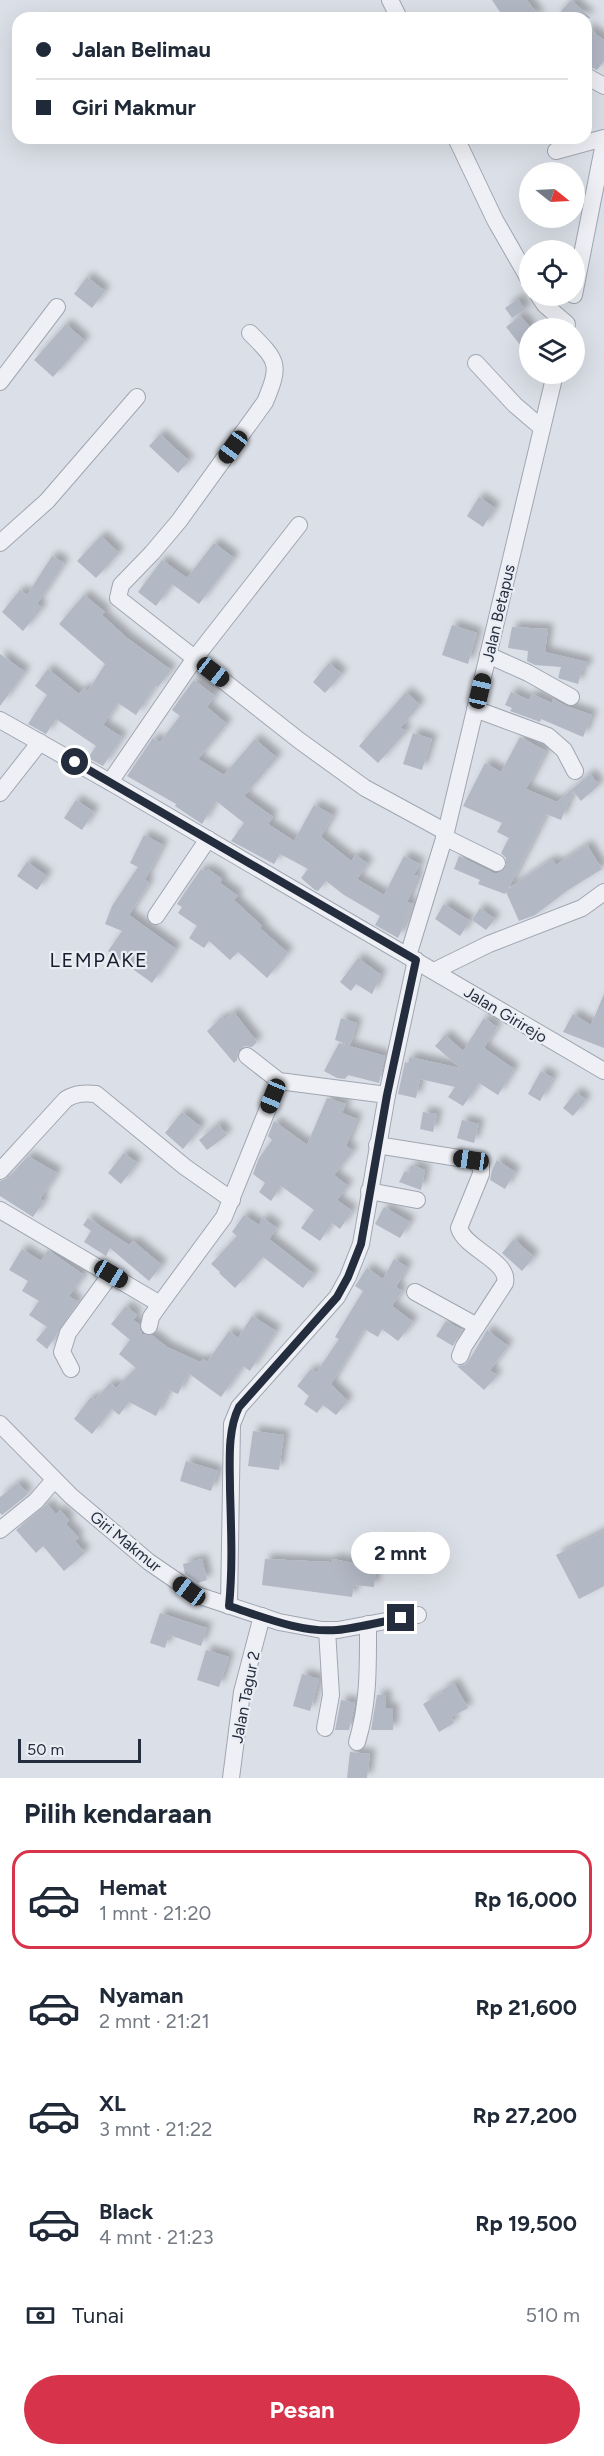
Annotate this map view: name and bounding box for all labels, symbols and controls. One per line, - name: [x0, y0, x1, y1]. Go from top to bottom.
- text: Jalan Belimau: [72, 36, 211, 63]
- text: Giri Makmur: [72, 94, 196, 121]
- north arrow: [519, 162, 585, 228]
- map controls: [519, 162, 585, 384]
- button: locate: [519, 240, 585, 306]
- button: layers: [519, 318, 585, 384]
- car: [215, 427, 251, 467]
- street label: Jalan Betapus: [478, 563, 519, 664]
- car: [193, 654, 233, 690]
- car: [467, 671, 493, 711]
- route start: [61, 748, 88, 775]
- district label: LEMPAKE: [50, 948, 148, 972]
- street label: Jalan Girirejo: [461, 982, 551, 1047]
- car: [258, 1076, 288, 1116]
- car: [452, 1149, 490, 1171]
- car: [91, 1257, 131, 1291]
- street label: Giri Makmur: [86, 1507, 166, 1576]
- callout: 2 mnt: [352, 1531, 450, 1573]
- text: 2 mnt: [374, 1541, 427, 1565]
- car: [169, 1573, 209, 1609]
- route end: [387, 1604, 414, 1631]
- street label: Jalan Tagur 2: [227, 1649, 264, 1745]
- scale bar: [18, 1736, 141, 1764]
- text: 50 m: [27, 1740, 64, 1759]
- text: Pilih kendaraan: [24, 1797, 212, 1830]
- icon: car: [27, 1873, 81, 1927]
- text: Hemat: [99, 1874, 167, 1901]
- text: Rp 16,000: [474, 1886, 577, 1913]
- text: 1 mnt · 21:20: [99, 1901, 211, 1925]
- icon: car: [27, 1981, 81, 2035]
- text: Nyaman: [99, 1982, 183, 2009]
- text: Rp 21,600: [475, 1994, 577, 2021]
- text: 2 mnt · 21:21: [99, 2009, 210, 2033]
- icon: car: [27, 2089, 81, 2143]
- text: XL: [99, 2090, 126, 2117]
- text: Rp 27,200: [472, 2102, 577, 2129]
- text: 3 mnt · 21:22: [99, 2117, 212, 2141]
- icon: car: [27, 2197, 81, 2251]
- text: Black: [99, 2198, 153, 2225]
- text: Rp 19,500: [475, 2210, 577, 2237]
- text: 4 mnt · 21:23: [99, 2225, 214, 2249]
- icon: cash: [24, 2299, 57, 2332]
- text: Tunai: [72, 2302, 124, 2329]
- text: 510 m: [525, 2303, 580, 2327]
- button: Pesan: [24, 2375, 580, 2444]

